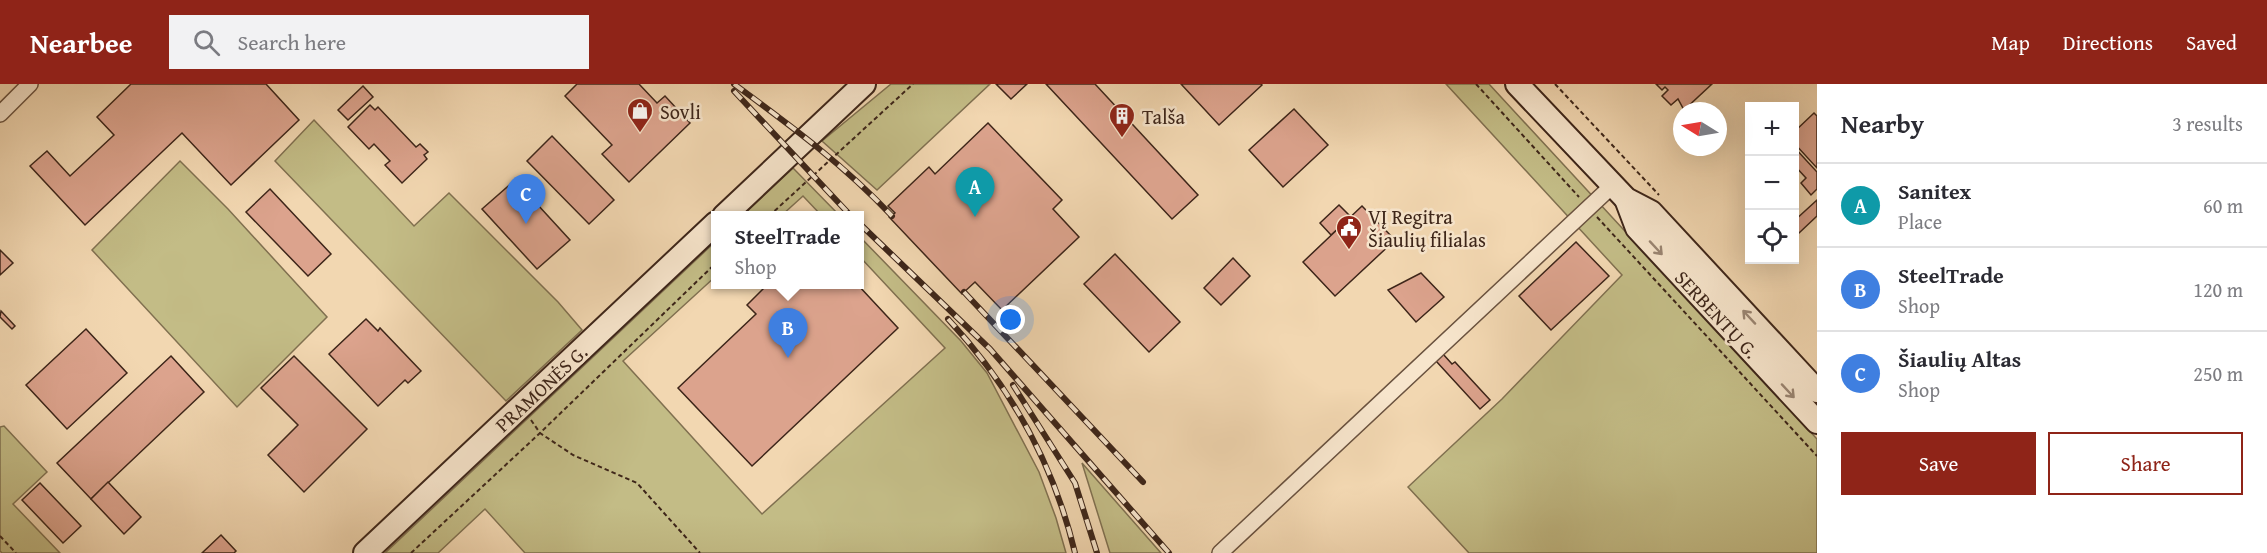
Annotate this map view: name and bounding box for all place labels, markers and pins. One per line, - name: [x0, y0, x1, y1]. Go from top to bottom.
- shop icon: Sovli: [625, 96, 655, 134]
- place label: Sovli: [660, 97, 701, 126]
- building icon: Talša: [1107, 101, 1137, 139]
- place label: Talša: [1142, 102, 1185, 131]
- pin: A: [956, 168, 994, 217]
- pin: C: [506, 174, 546, 224]
- place label: VĮ Regitra Šiaulių filialas: [1368, 202, 1486, 254]
- public building icon: VĮ Regitra Šiaulių filialas: [1334, 213, 1364, 251]
- pin: B: [768, 308, 808, 358]

